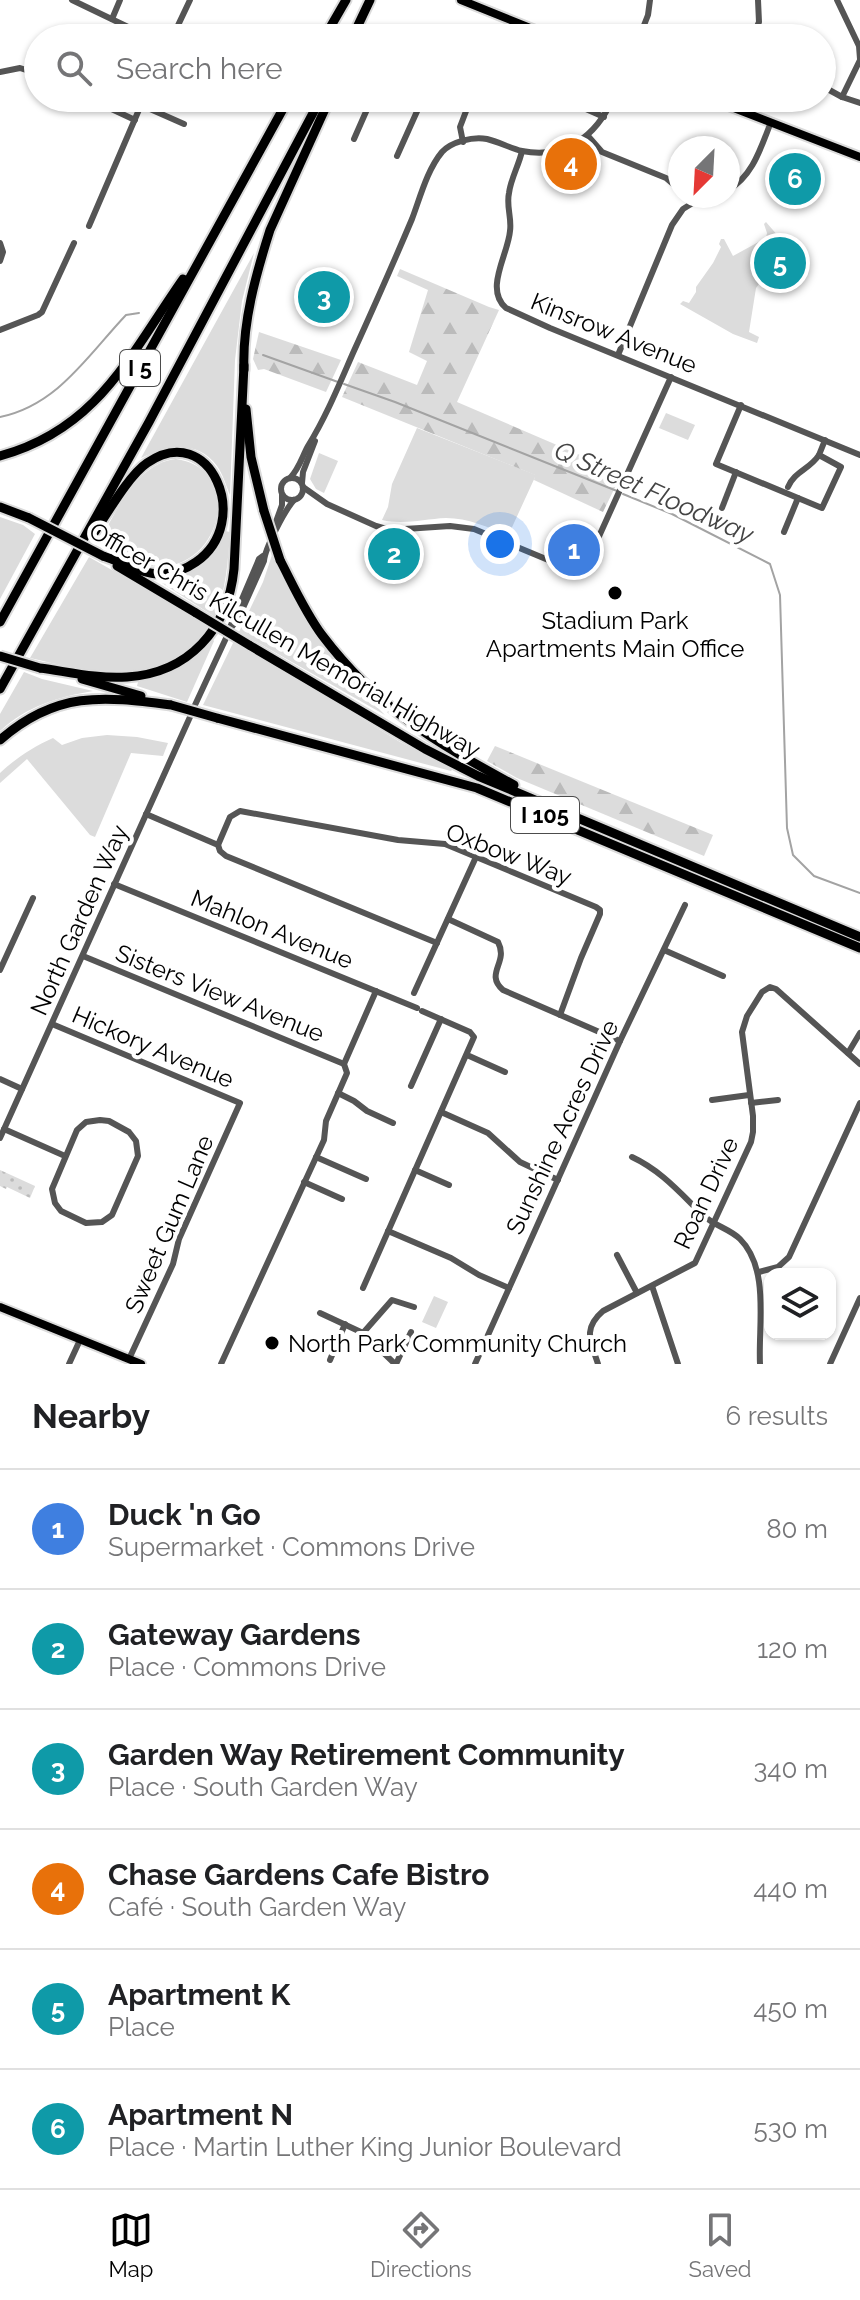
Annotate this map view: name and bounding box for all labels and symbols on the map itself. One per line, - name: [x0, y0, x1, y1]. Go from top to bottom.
- pin: 4: [545, 134, 597, 194]
- north arrow: [668, 136, 740, 208]
- pin: 6: [769, 149, 821, 209]
- pin: 5: [754, 233, 806, 293]
- pin: 3: [298, 267, 350, 327]
- street label: Kinsrow Avenue: [527, 286, 701, 380]
- road number: I 5: [120, 350, 160, 386]
- water label: Q Street Floodway: [550, 435, 759, 550]
- street label: Officer Chris Kilcullen Memorial Highway: [84, 516, 486, 764]
- pin: 1: [548, 520, 600, 580]
- pin: 2: [368, 524, 420, 584]
- your location: [480, 524, 520, 564]
- marker: Stadium Park Apartments Main Office: [606, 584, 624, 602]
- place label: Stadium Park Apartments Main Office: [486, 606, 744, 663]
- road number: I 105: [511, 797, 579, 833]
- street label: Oxbow Way: [442, 817, 576, 891]
- street label: North Garden Way: [24, 820, 134, 1020]
- street label: Mahlon Avenue: [187, 883, 357, 975]
- street label: Sisters View Avenue: [111, 938, 329, 1048]
- street label: Hickory Avenue: [68, 1000, 238, 1094]
- street label: Sunshine Acres Drive: [500, 1015, 624, 1239]
- street label: Sweet Gum Lane: [118, 1131, 220, 1317]
- street label: Roan Drive: [667, 1132, 745, 1254]
- place label: North Park Community Church: [288, 1329, 627, 1358]
- marker: North Park Community Church: [263, 1334, 281, 1352]

